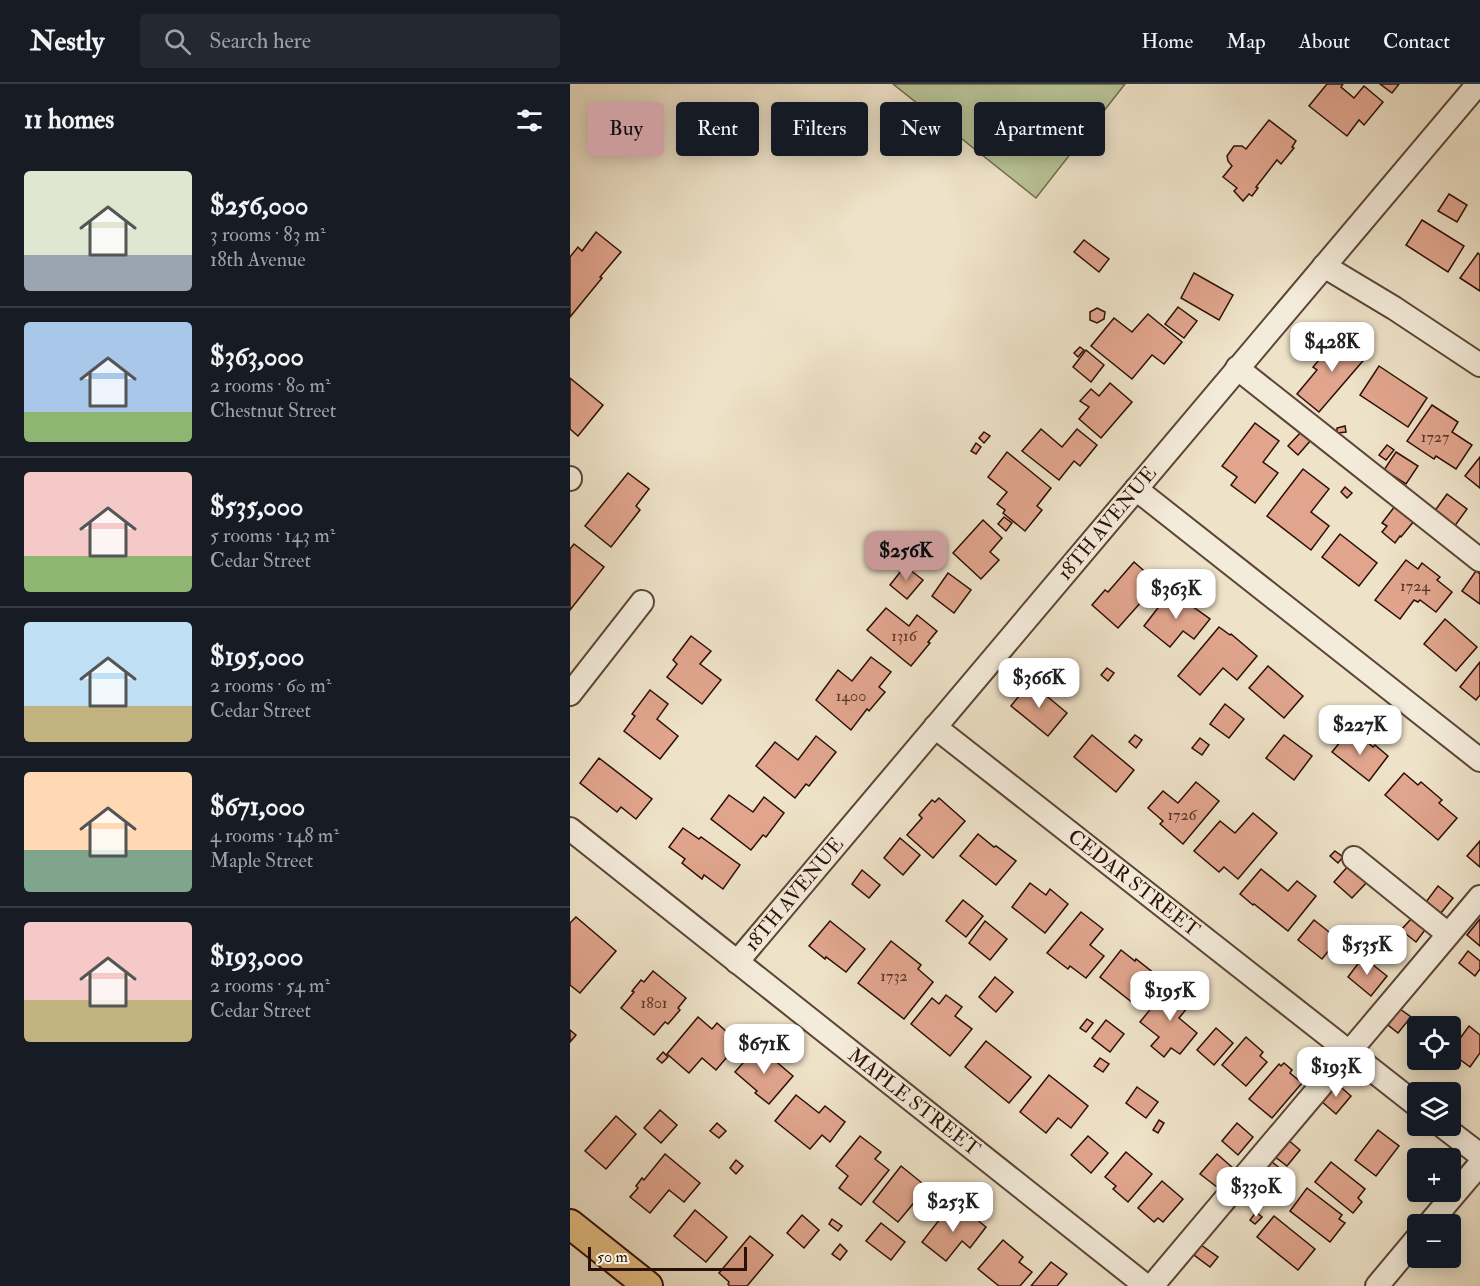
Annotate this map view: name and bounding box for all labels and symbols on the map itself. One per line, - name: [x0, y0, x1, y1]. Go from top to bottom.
- pin: $428K: [1290, 322, 1374, 373]
- house number: 1727: [1421, 427, 1450, 447]
- street label: 18TH AVENUE: [1052, 461, 1162, 585]
- pin: $256K: [864, 531, 948, 582]
- pin: $363K: [1134, 569, 1218, 620]
- house number: 1724: [1400, 576, 1431, 596]
- house number: 1316: [891, 626, 918, 646]
- pin: $366K: [997, 658, 1081, 709]
- house number: 1400: [836, 686, 866, 706]
- pin: $227K: [1318, 705, 1402, 756]
- house number: 1726: [1167, 805, 1198, 825]
- street label: CEDAR STREET: [1063, 824, 1205, 942]
- street label: 18TH AVENUE: [739, 832, 849, 956]
- pin: $535K: [1325, 925, 1409, 976]
- house number: 1732: [880, 966, 908, 986]
- pin: $195K: [1128, 971, 1212, 1022]
- house number: 1801: [640, 993, 668, 1013]
- pin: $671K: [722, 1024, 806, 1075]
- street label: MAPLE STREET: [843, 1043, 985, 1161]
- pin: $193K: [1294, 1047, 1378, 1098]
- pin: $330K: [1214, 1167, 1298, 1218]
- pin: $253K: [911, 1182, 995, 1233]
- scale bar: [588, 1244, 747, 1272]

